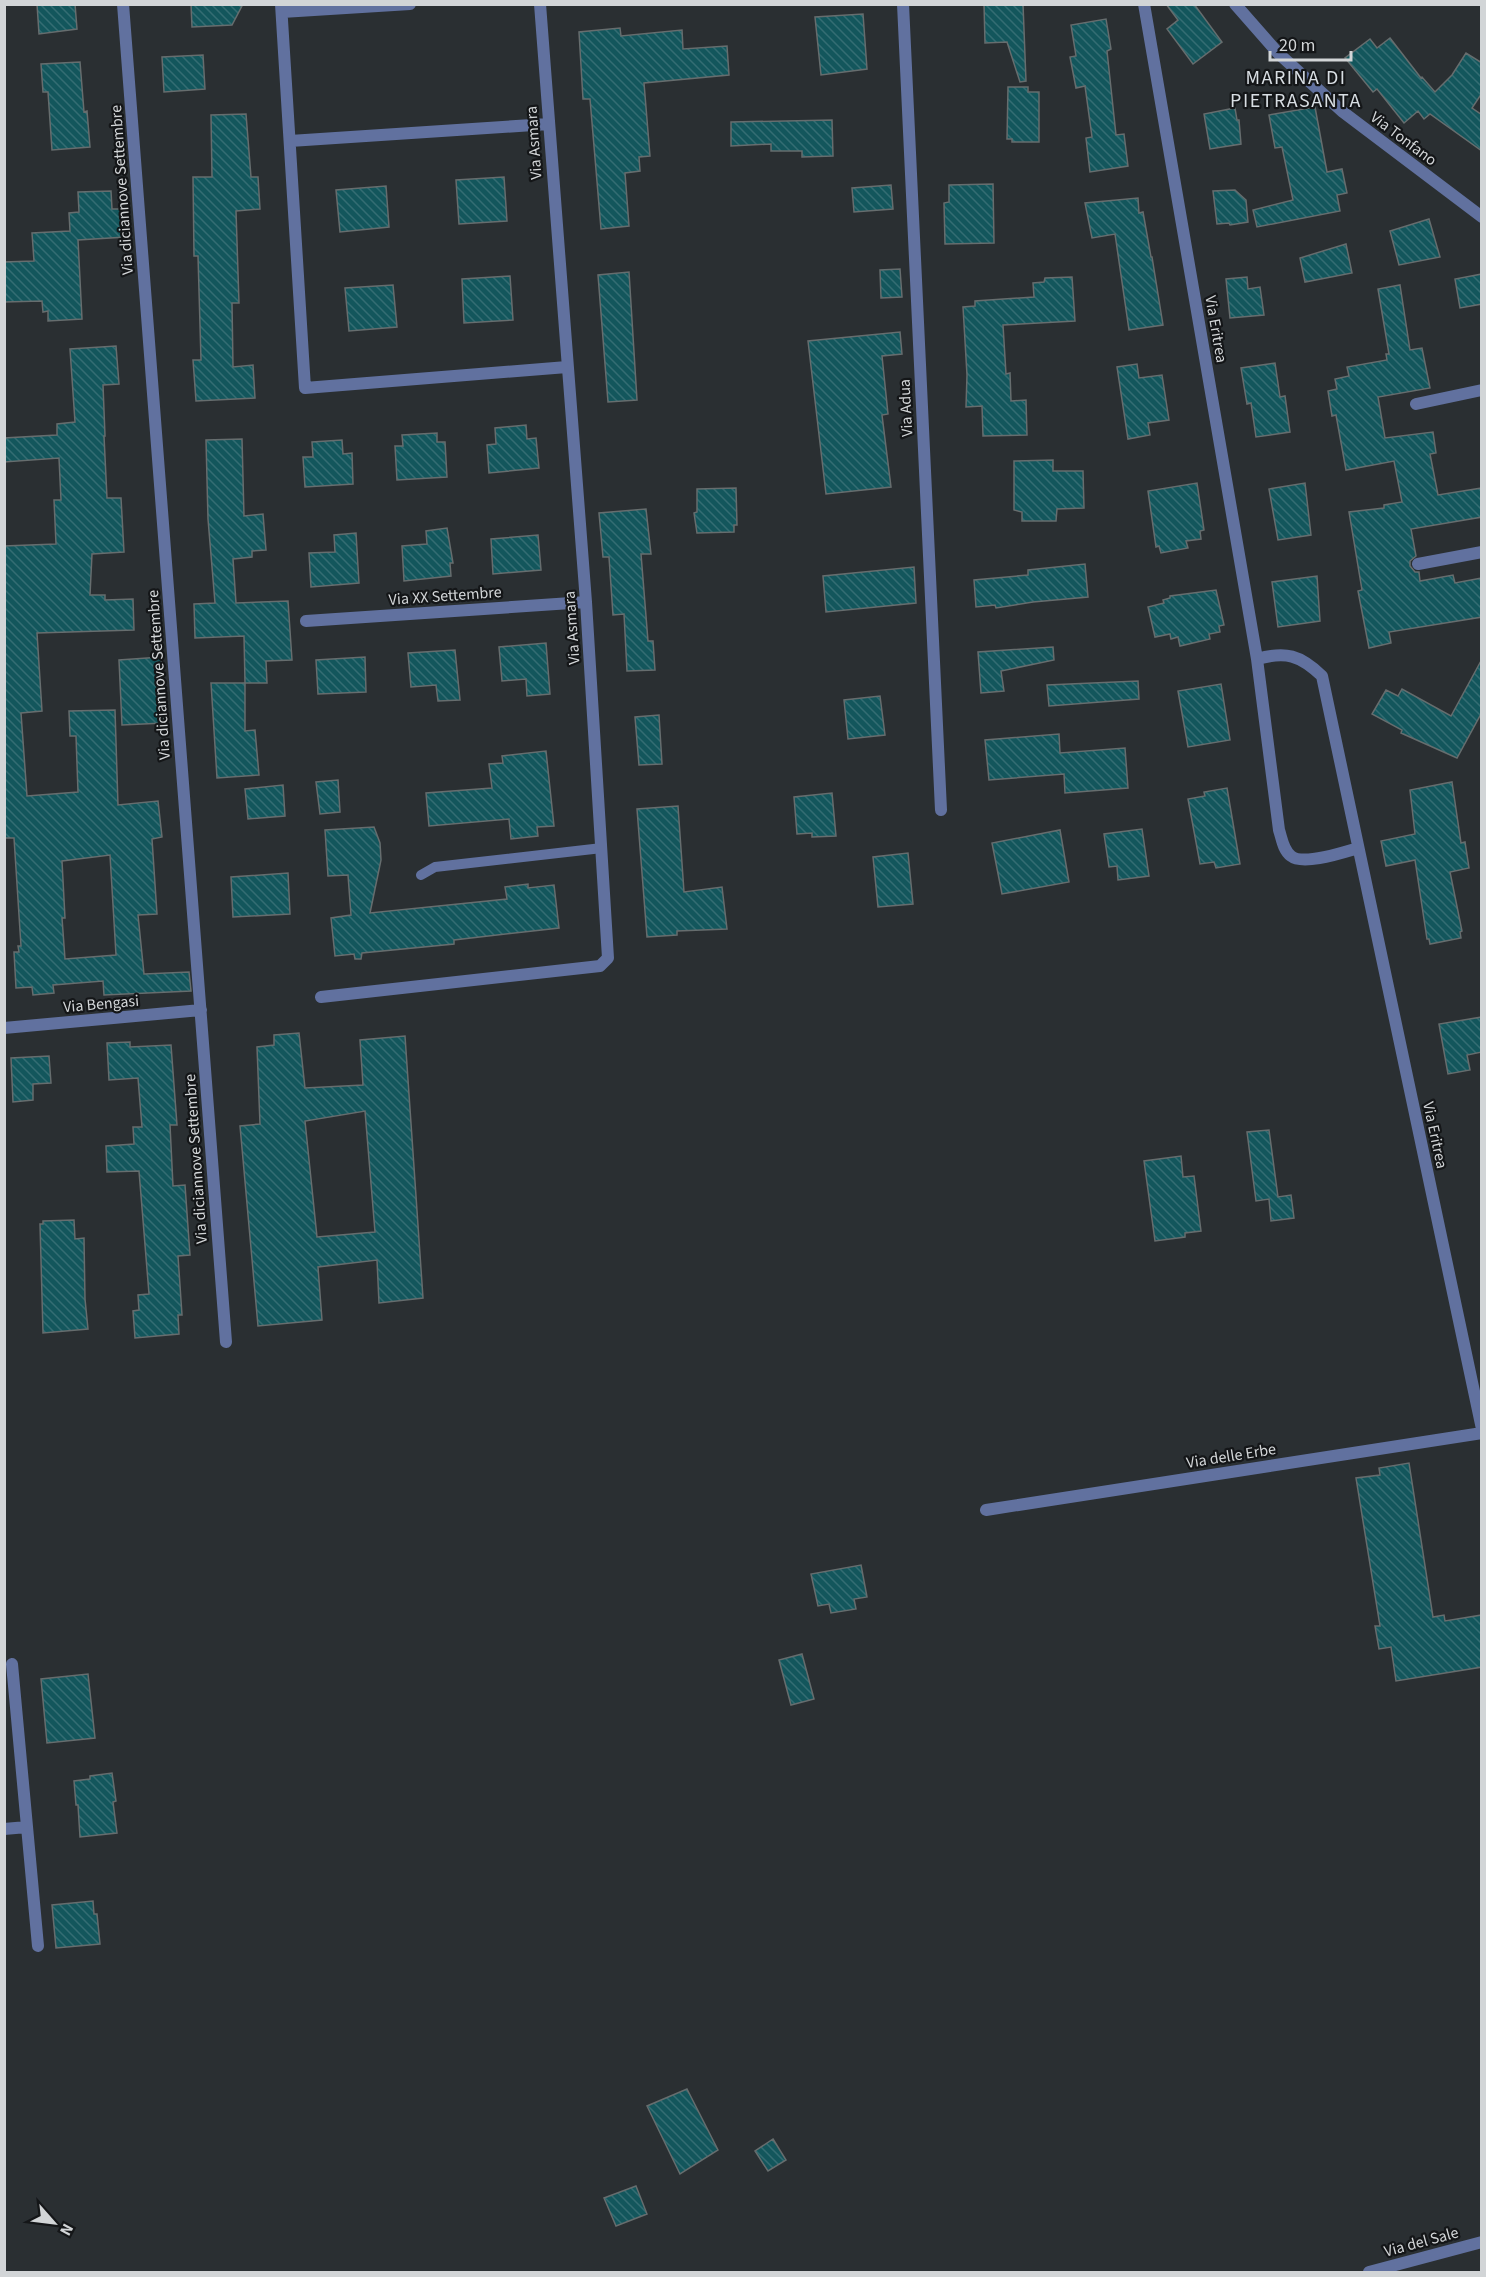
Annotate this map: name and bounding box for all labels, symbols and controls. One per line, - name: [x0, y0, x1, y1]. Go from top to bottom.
- scale bar: [1270, 24, 1351, 62]
- text: 20 m: [1279, 33, 1315, 58]
- district label: MARINA DI PIETRASANTA: [1230, 64, 1362, 115]
- street label: Via diciannove Settembre: [105, 104, 139, 276]
- street label: Via Asmara: [520, 105, 548, 180]
- street label: Via Tonfano: [1366, 106, 1441, 171]
- street label: Via Eritrea: [1199, 294, 1233, 365]
- street label: Via Adua: [894, 379, 918, 437]
- street label: Via XX Settembre: [388, 581, 502, 611]
- street label: Via diciannove Settembre: [142, 589, 176, 761]
- street label: Via Asmara: [558, 590, 586, 665]
- street label: Via Bengasi: [62, 990, 140, 1018]
- street label: Via diciannove Settembre: [179, 1073, 213, 1245]
- street label: Via Eritrea: [1417, 1100, 1453, 1171]
- street label: Via delle Erbe: [1185, 1438, 1278, 1474]
- north arrow: [24, 2193, 84, 2253]
- text: N: [54, 2220, 79, 2239]
- street label: Via del Sale: [1382, 2221, 1461, 2262]

